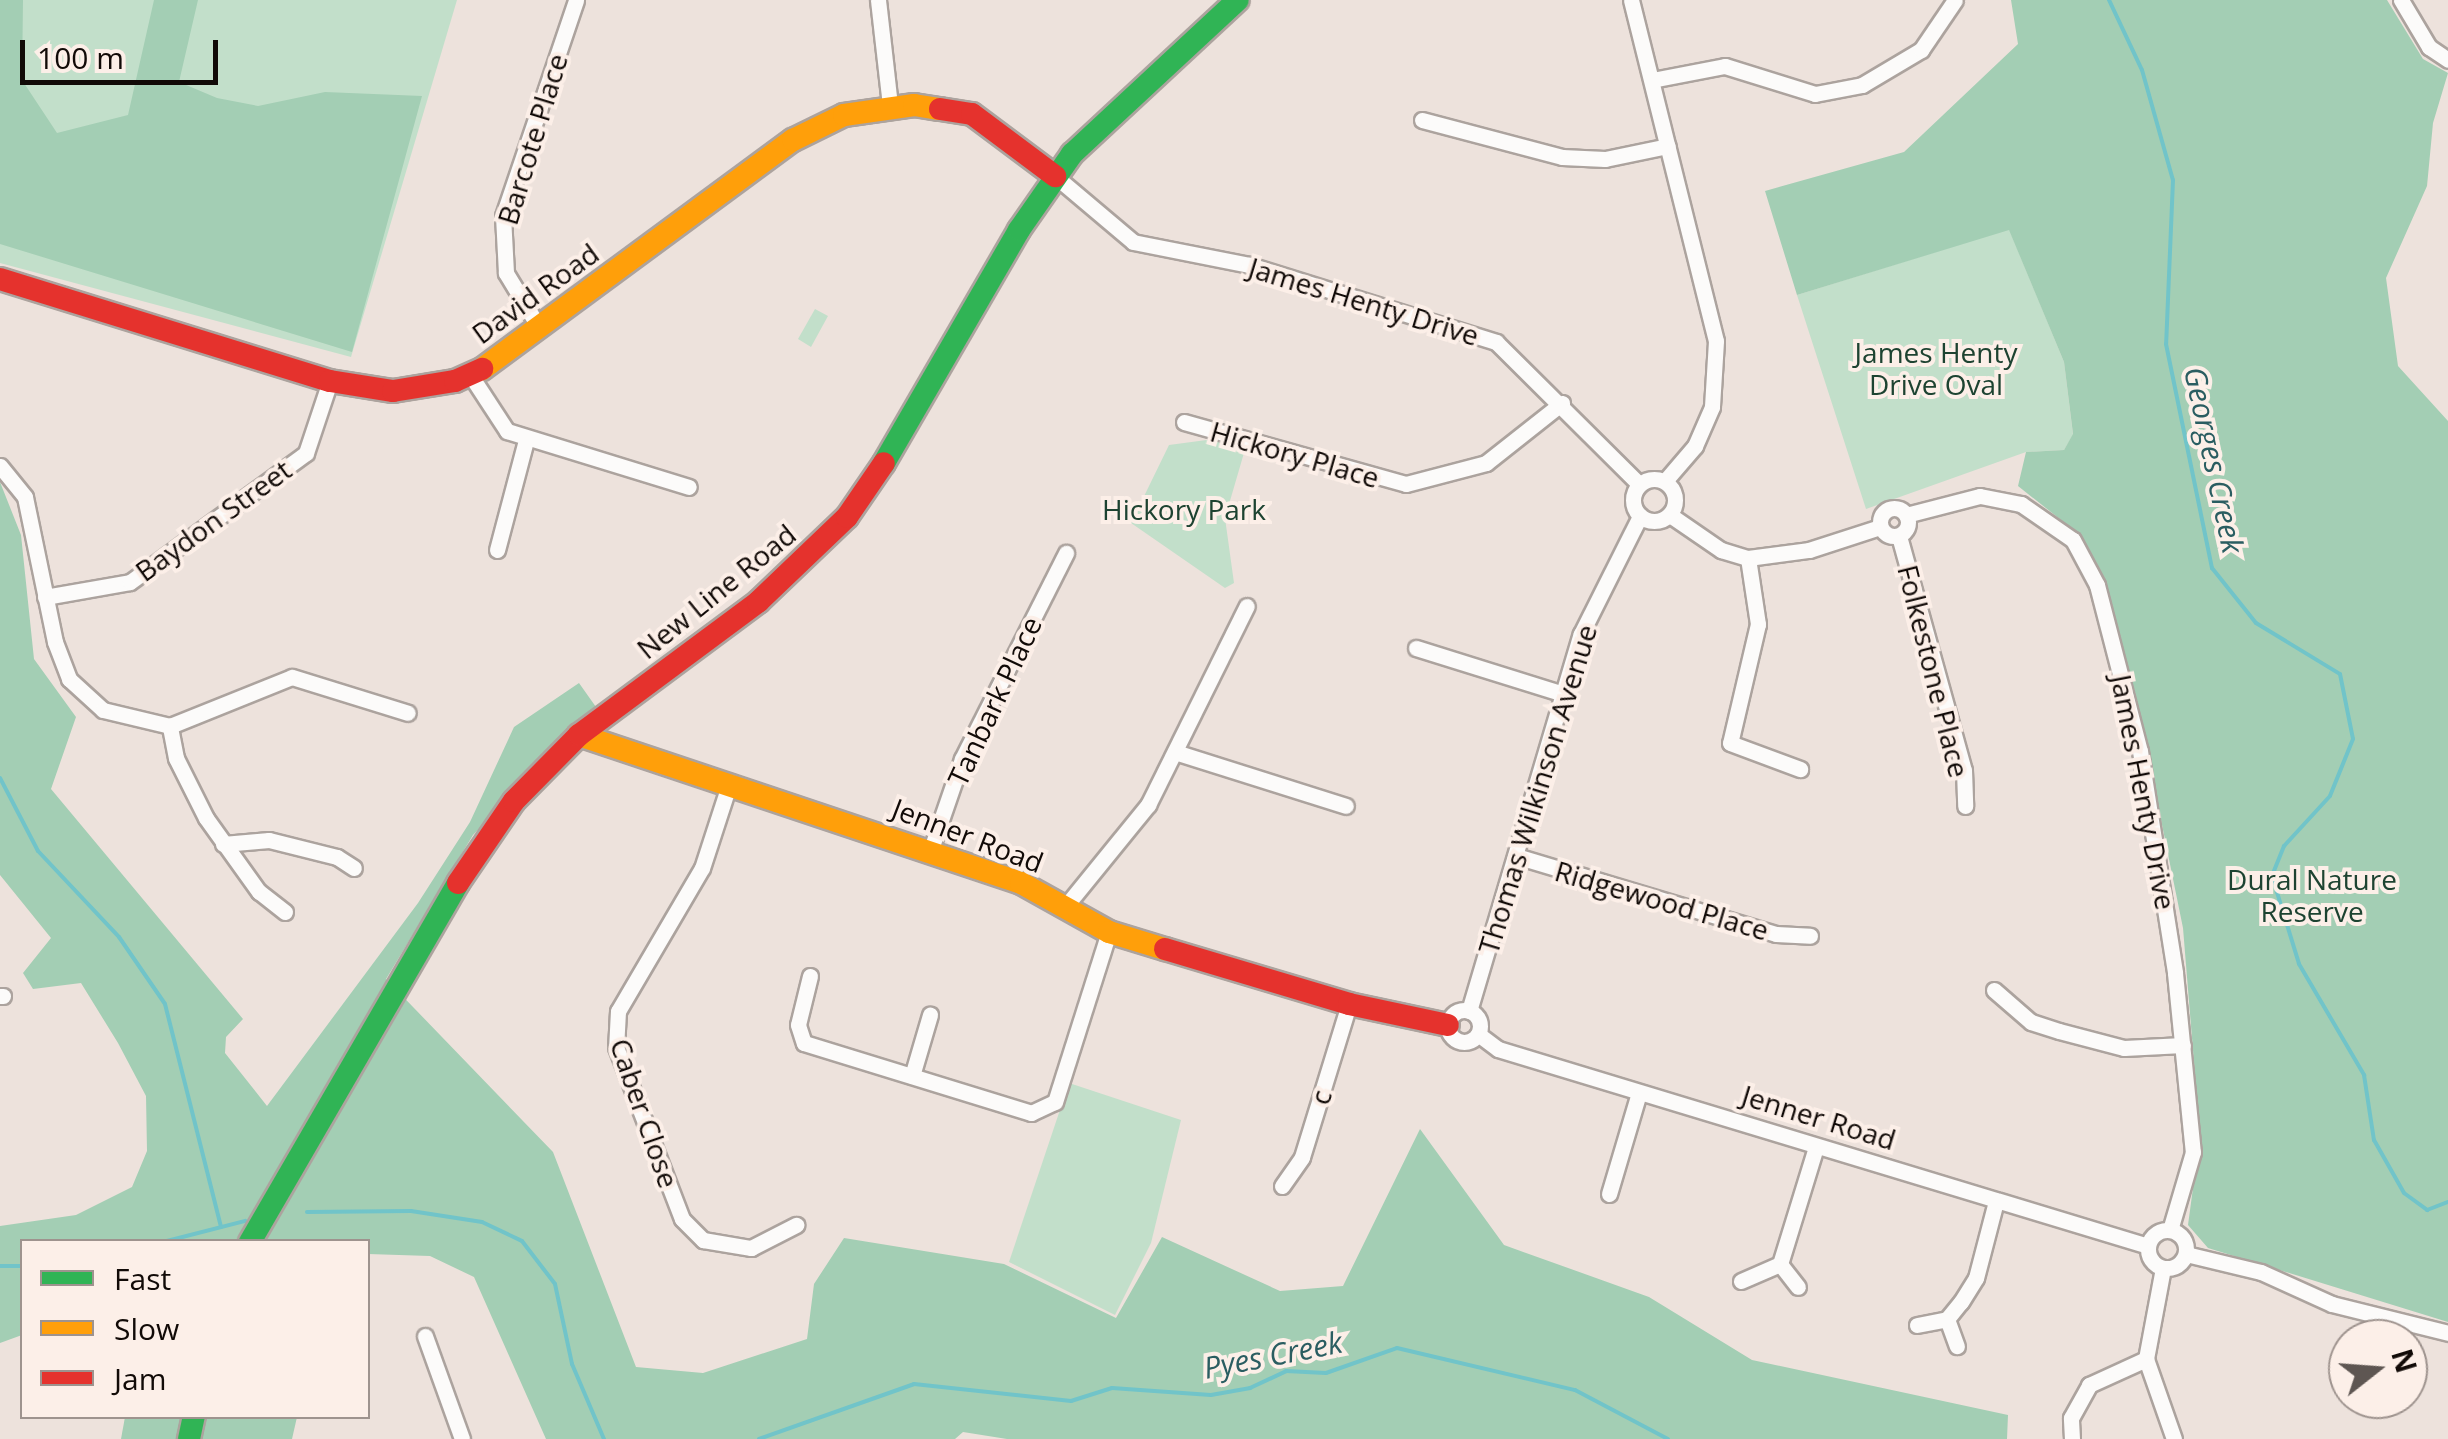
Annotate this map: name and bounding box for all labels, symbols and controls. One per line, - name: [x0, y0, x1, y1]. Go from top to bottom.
- scale bar: [25, 20, 222, 82]
- text: 100 m: [37, 37, 124, 78]
- street label: Barcote Place: [490, 49, 574, 229]
- street label: David Road: [465, 236, 605, 350]
- street label: James Henty Drive: [1245, 250, 1483, 352]
- park label: James Henty Drive Oval: [1855, 335, 2017, 401]
- water label: Georges Creek: [2177, 364, 2251, 556]
- street label: Hickory Place: [1207, 414, 1383, 494]
- street label: Baydon Street: [129, 452, 297, 588]
- park label: Hickory Park: [1102, 492, 1266, 526]
- street label: New Line Road: [630, 517, 802, 665]
- street label: Folkestone Place: [1891, 561, 1977, 781]
- street label: Tanbark Place: [940, 611, 1048, 791]
- street label: Thomas Wilkinson Avenue: [1471, 620, 1603, 958]
- street label: James Henty Drive: [2105, 672, 2183, 912]
- street label: Jenner Road: [888, 791, 1048, 879]
- street label: Ridgewood Place: [1551, 853, 1773, 947]
- park label: Dural Nature Reserve: [2227, 862, 2397, 928]
- street label: Caber Close: [604, 1034, 686, 1192]
- street label: Jenner Road: [1738, 1078, 1900, 1156]
- street label: c: [1302, 1086, 1338, 1108]
- legend: [20, 1239, 370, 1419]
- text: Fast: [114, 1258, 171, 1299]
- text: Slow: [114, 1308, 179, 1349]
- north arrow: [2328, 1319, 2428, 1419]
- water label: Pyes Creek: [1201, 1324, 1345, 1386]
- text: N: [2383, 1344, 2426, 1377]
- text: Jam: [114, 1358, 167, 1399]

